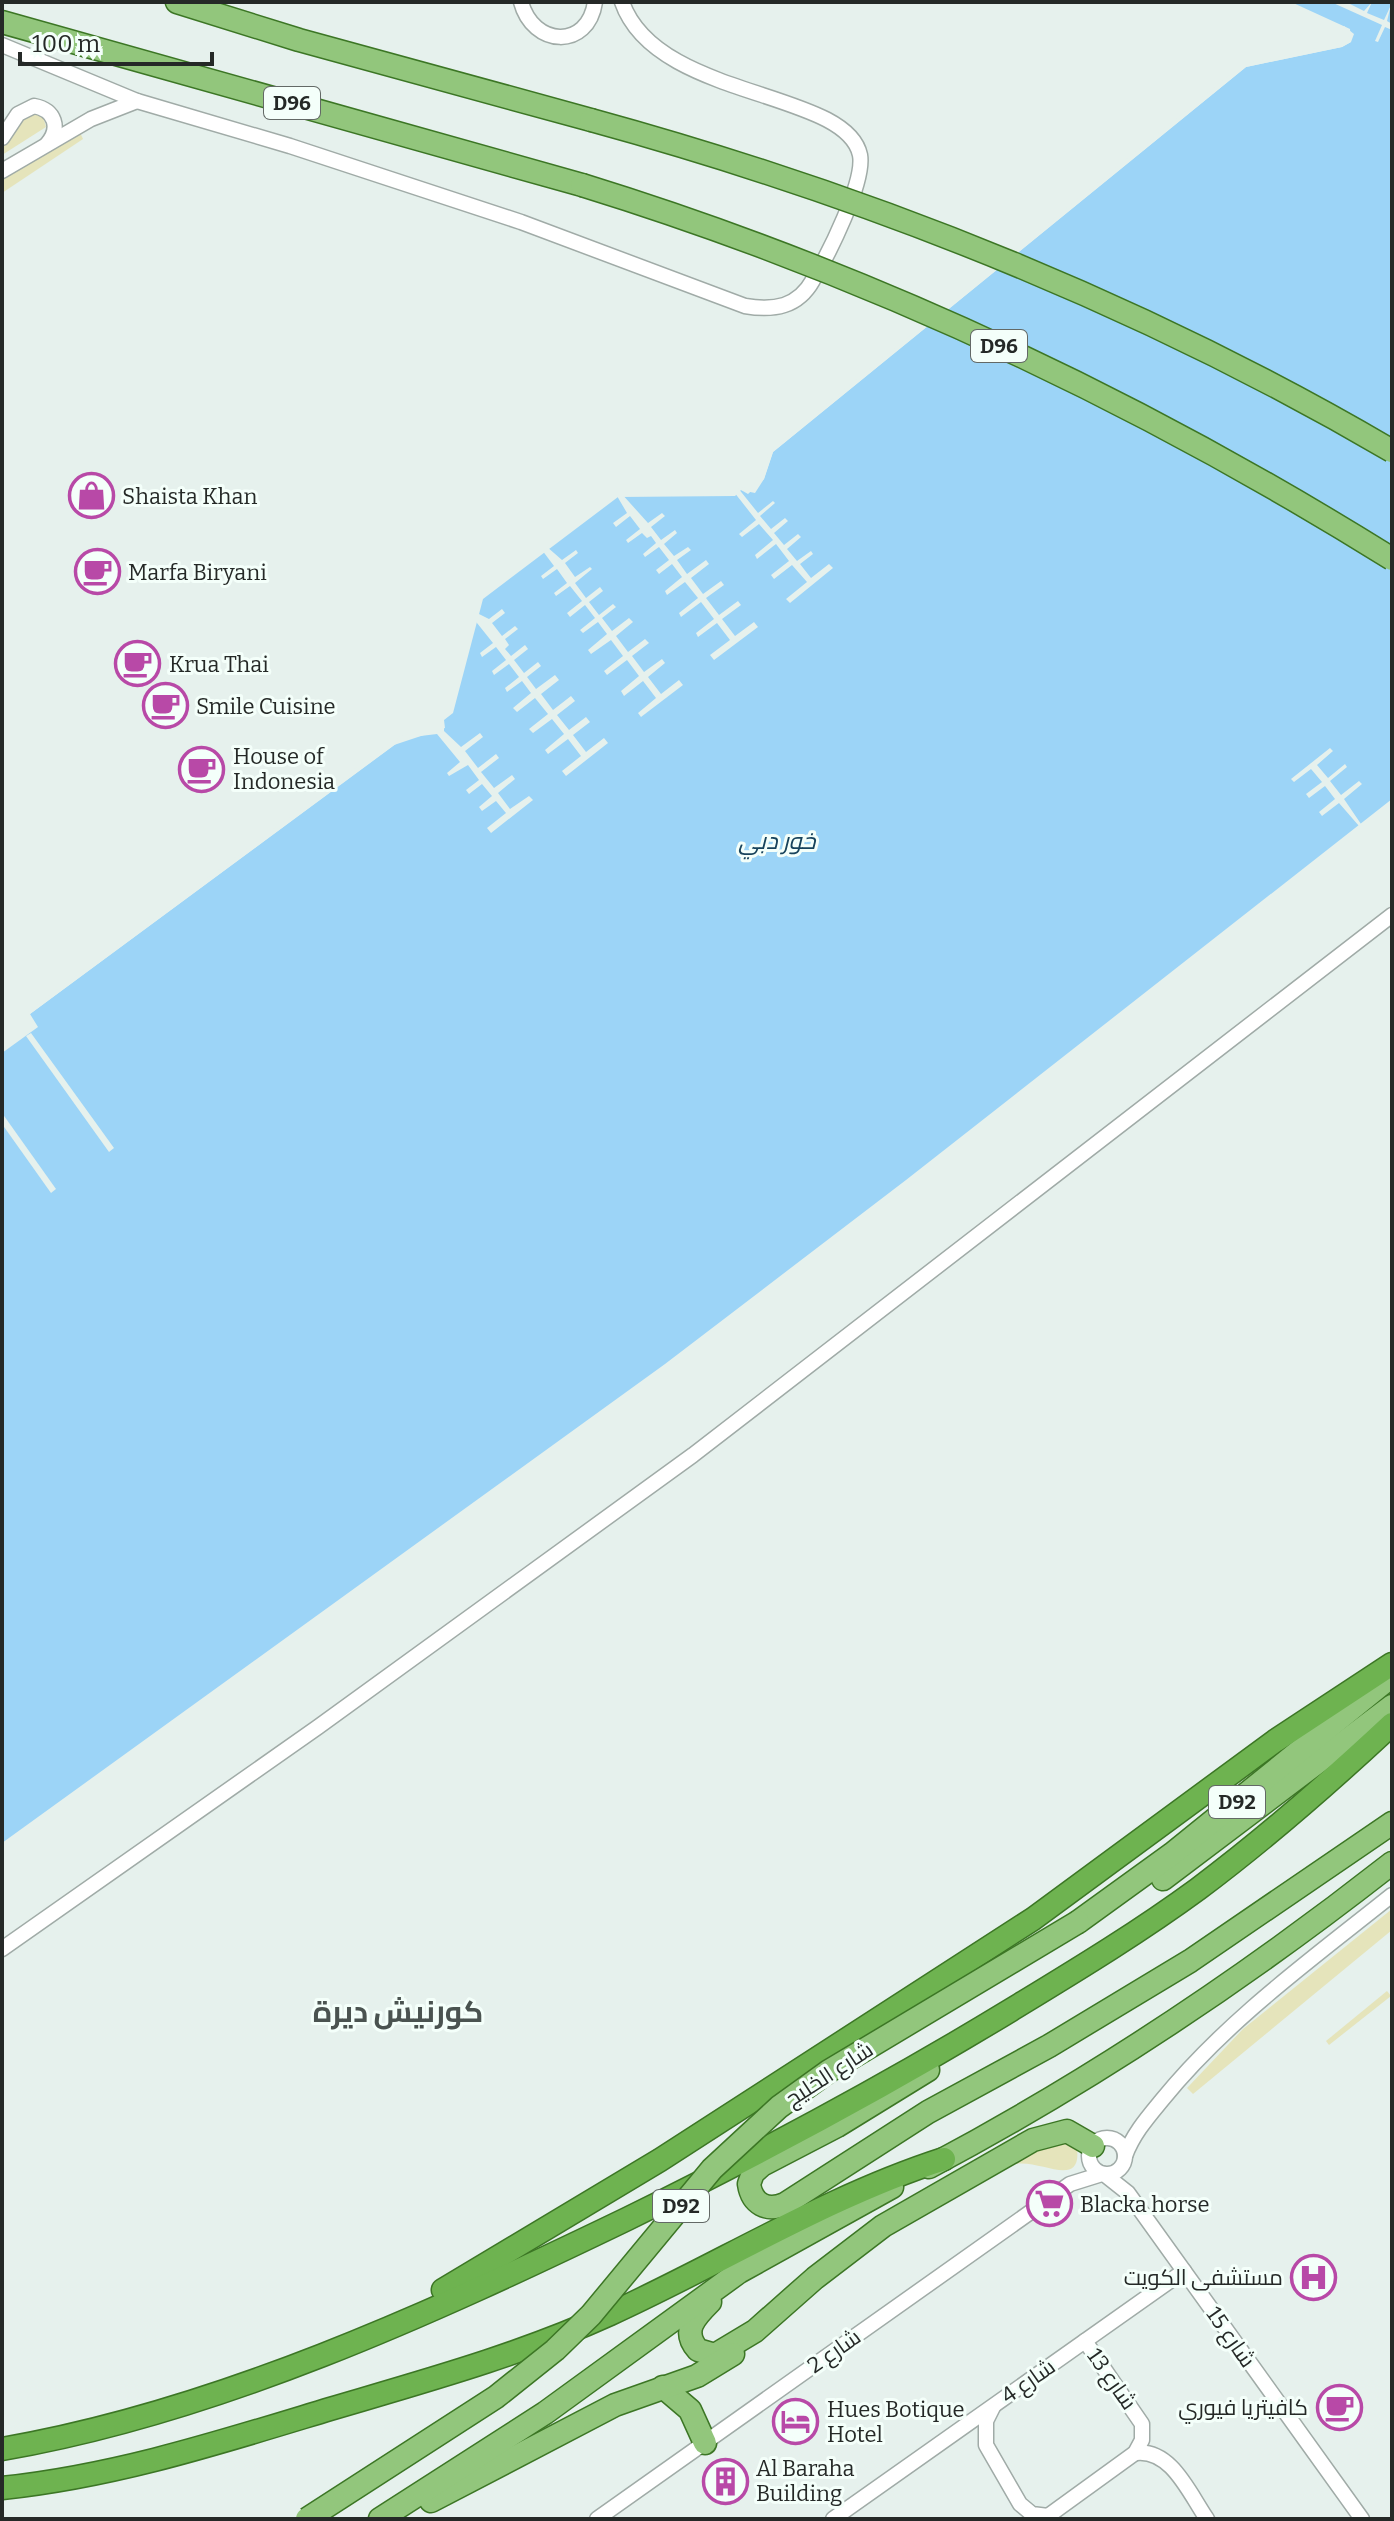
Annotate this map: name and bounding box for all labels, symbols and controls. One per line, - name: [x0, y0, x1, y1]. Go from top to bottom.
- scale bar: [20, 16, 212, 66]
- text: 100 m: [32, 30, 100, 58]
- road number: D96: [264, 87, 320, 119]
- road number: D96: [971, 330, 1027, 362]
- shop icon: Shaista Khan: [67, 472, 115, 520]
- place label: Shaista Khan: [122, 483, 257, 510]
- cafe icon: Marfa Biryani: [73, 548, 121, 596]
- place label: Marfa Biryani: [128, 559, 267, 586]
- cafe icon: Krua Thai: [114, 640, 162, 688]
- place label: Krua Thai: [169, 651, 269, 678]
- cafe icon: Smile Cuisine: [141, 682, 189, 730]
- place label: Smile Cuisine: [196, 693, 336, 720]
- place label: House of Indonesia: [233, 743, 335, 795]
- cafe icon: House of Indonesia: [178, 745, 226, 793]
- water label: خور دبي: [738, 827, 817, 860]
- road number: D92: [1209, 1786, 1265, 1818]
- district label: كورنيش ديرة: [313, 1994, 483, 2030]
- street label: شارع الخليج: [780, 2036, 879, 2113]
- supermarket icon: Blacka horse: [1025, 2180, 1073, 2228]
- road number: D92: [653, 2190, 709, 2222]
- place label: Blacka horse: [1080, 2191, 1209, 2218]
- hospital icon: مستشفى الكويت: [1290, 2253, 1338, 2301]
- place label: مستشفى الكويت: [1124, 2264, 1283, 2291]
- street label: شارع 15: [1200, 2302, 1261, 2373]
- street label: شارع 2: [802, 2323, 866, 2380]
- street label: شارع 13: [1080, 2343, 1143, 2415]
- street label: شارع 4: [996, 2353, 1061, 2410]
- cafe icon: كافيتريا فيوري: [1315, 2383, 1363, 2431]
- place label: كافيتريا فيوري: [1178, 2394, 1308, 2424]
- place label: Hues Botique Hotel: [827, 2396, 965, 2448]
- hotel icon: Hues Botique Hotel: [772, 2398, 820, 2446]
- place label: Al Baraha Building: [756, 2455, 855, 2507]
- building icon: Al Baraha Building: [701, 2457, 749, 2505]

